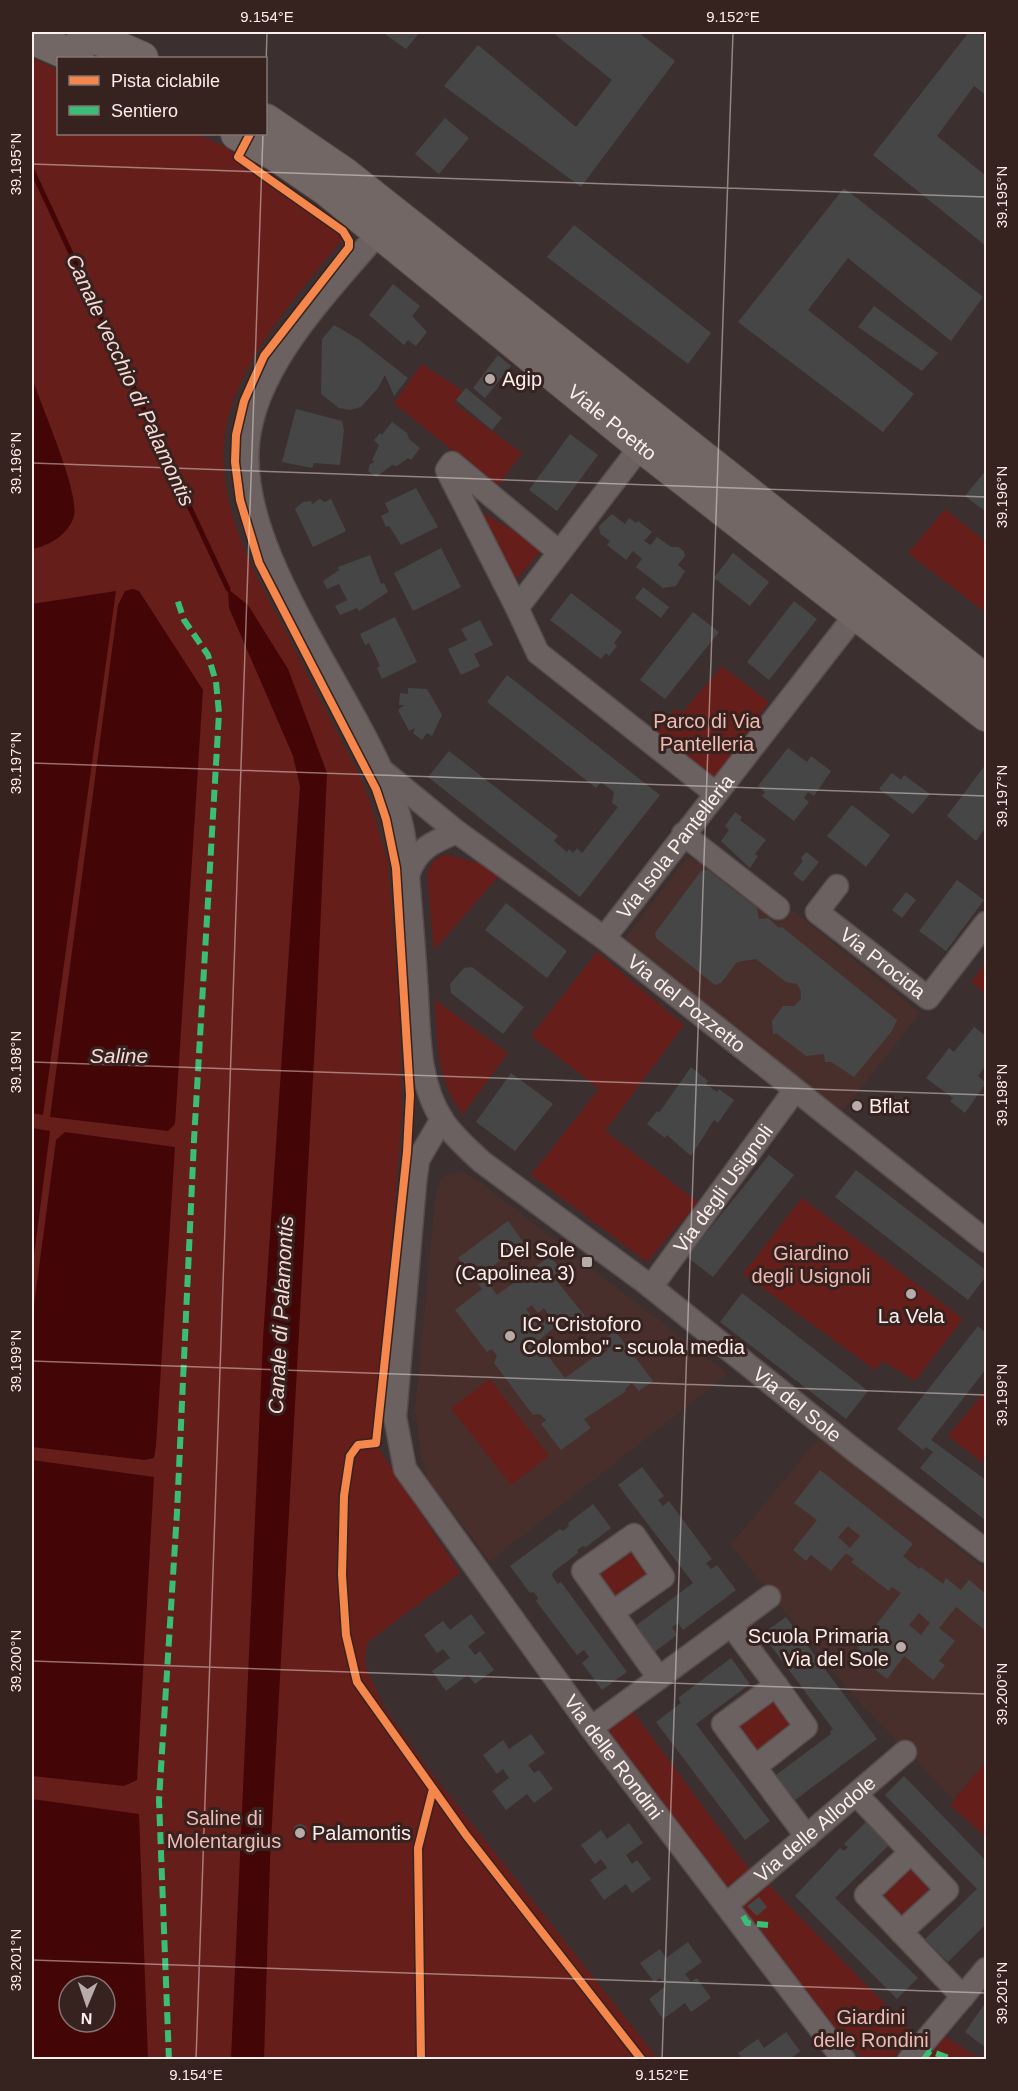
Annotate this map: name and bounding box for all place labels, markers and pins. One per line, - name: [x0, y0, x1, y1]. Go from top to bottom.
- place label: Agip: [502, 368, 542, 390]
- marker: Agip: [483, 372, 497, 386]
- place label: Bflat: [869, 1095, 909, 1117]
- marker: Bflat: [850, 1099, 864, 1113]
- place label: Del Sole (Capolinea 3): [455, 1239, 575, 1284]
- marker: Del Sole (Capolinea 3): [580, 1255, 594, 1269]
- marker: La Vela: [904, 1287, 918, 1301]
- place label: La Vela: [878, 1305, 945, 1327]
- place label: IC "Cristoforo Colombo" - scuola media: [522, 1313, 746, 1358]
- marker: IC "Cristoforo Colombo" - scuola media: [503, 1329, 517, 1343]
- place label: Scuola Primaria Via del Sole: [748, 1625, 890, 1670]
- marker: Scuola Primaria Via del Sole: [894, 1640, 908, 1654]
- place label: Palamontis: [312, 1822, 411, 1844]
- marker: Palamontis: [293, 1826, 307, 1840]

